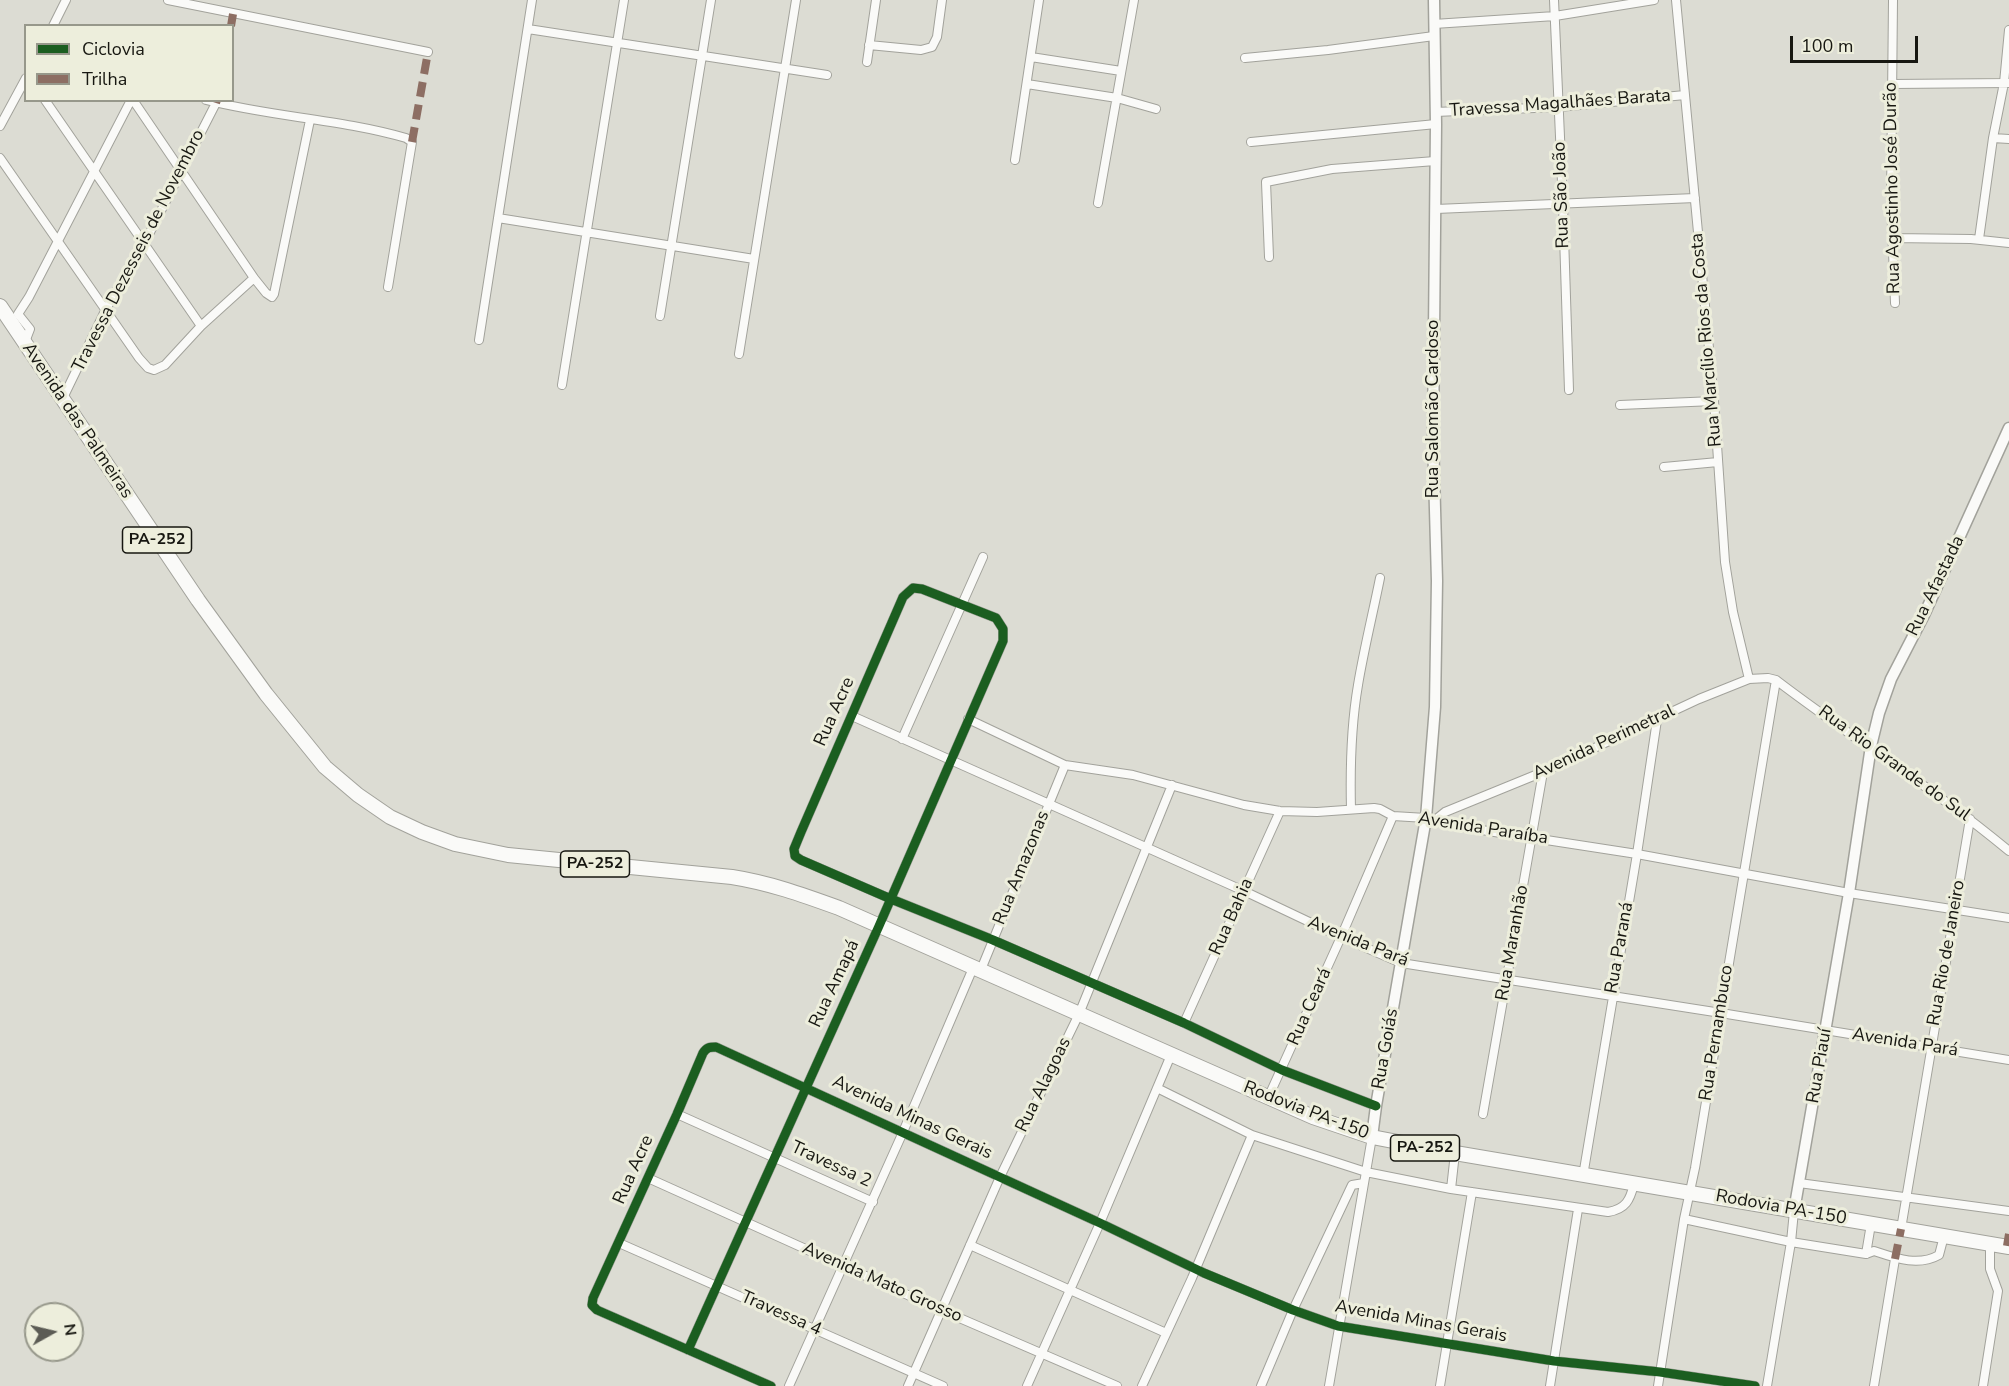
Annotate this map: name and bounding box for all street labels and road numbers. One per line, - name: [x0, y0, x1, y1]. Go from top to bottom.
- street label: Rua Agostinho José Durão: [1880, 82, 1906, 294]
- street label: Travessa Magalhães Barata: [1449, 85, 1671, 123]
- street label: Travessa Dezesseis de Novembro: [68, 126, 210, 376]
- street label: Rua São João: [1549, 141, 1575, 249]
- street label: Rua Marcílio Rios da Costa: [1687, 232, 1727, 448]
- street label: Rua Salomão Cardoso: [1423, 320, 1445, 498]
- street label: Avenida das Palmeiras: [17, 339, 137, 503]
- road number: PA-252: [122, 527, 192, 553]
- street label: Rua Afastada: [1902, 532, 1970, 640]
- street label: Rua Acre: [810, 674, 860, 750]
- street label: Avenida Perimetral: [1530, 701, 1678, 785]
- street label: Rua Rio Grande do Sul: [1814, 702, 1974, 826]
- street label: Rua Amazonas: [989, 808, 1055, 928]
- street label: Avenida Paraíba: [1416, 808, 1550, 850]
- road number: PA-252: [560, 851, 630, 877]
- street label: Rua Bahia: [1205, 875, 1259, 959]
- street label: Rua Rio de Janeiro: [1924, 878, 1970, 1028]
- street label: Rua Maranhão: [1492, 883, 1534, 1003]
- street label: Rua Paraná: [1601, 901, 1639, 995]
- street label: Avenida Pará: [1304, 912, 1412, 972]
- street label: Rua Amapá: [805, 937, 865, 1031]
- street label: Rua Pernambuco: [1696, 964, 1738, 1102]
- street label: Rua Ceará: [1283, 965, 1337, 1049]
- street label: Rua Goiás: [1368, 1007, 1404, 1091]
- street label: Avenida Pará: [1851, 1024, 1959, 1062]
- street label: Rua Piauí: [1803, 1027, 1837, 1105]
- street label: Rua Alagoas: [1012, 1034, 1076, 1136]
- street label: Avenida Minas Gerais: [828, 1071, 996, 1165]
- street label: Rodovia PA-150: [1240, 1077, 1372, 1145]
- street label: Rua Acre: [609, 1132, 659, 1208]
- road number: PA-252: [1390, 1135, 1460, 1161]
- street label: Travessa 2: [787, 1137, 875, 1193]
- street label: Rodovia PA-150: [1714, 1186, 1848, 1230]
- street label: Avenida Mato Grosso: [799, 1238, 965, 1328]
- street label: Travessa 4: [737, 1287, 825, 1341]
- street label: Avenida Minas Gerais: [1333, 1296, 1509, 1348]

